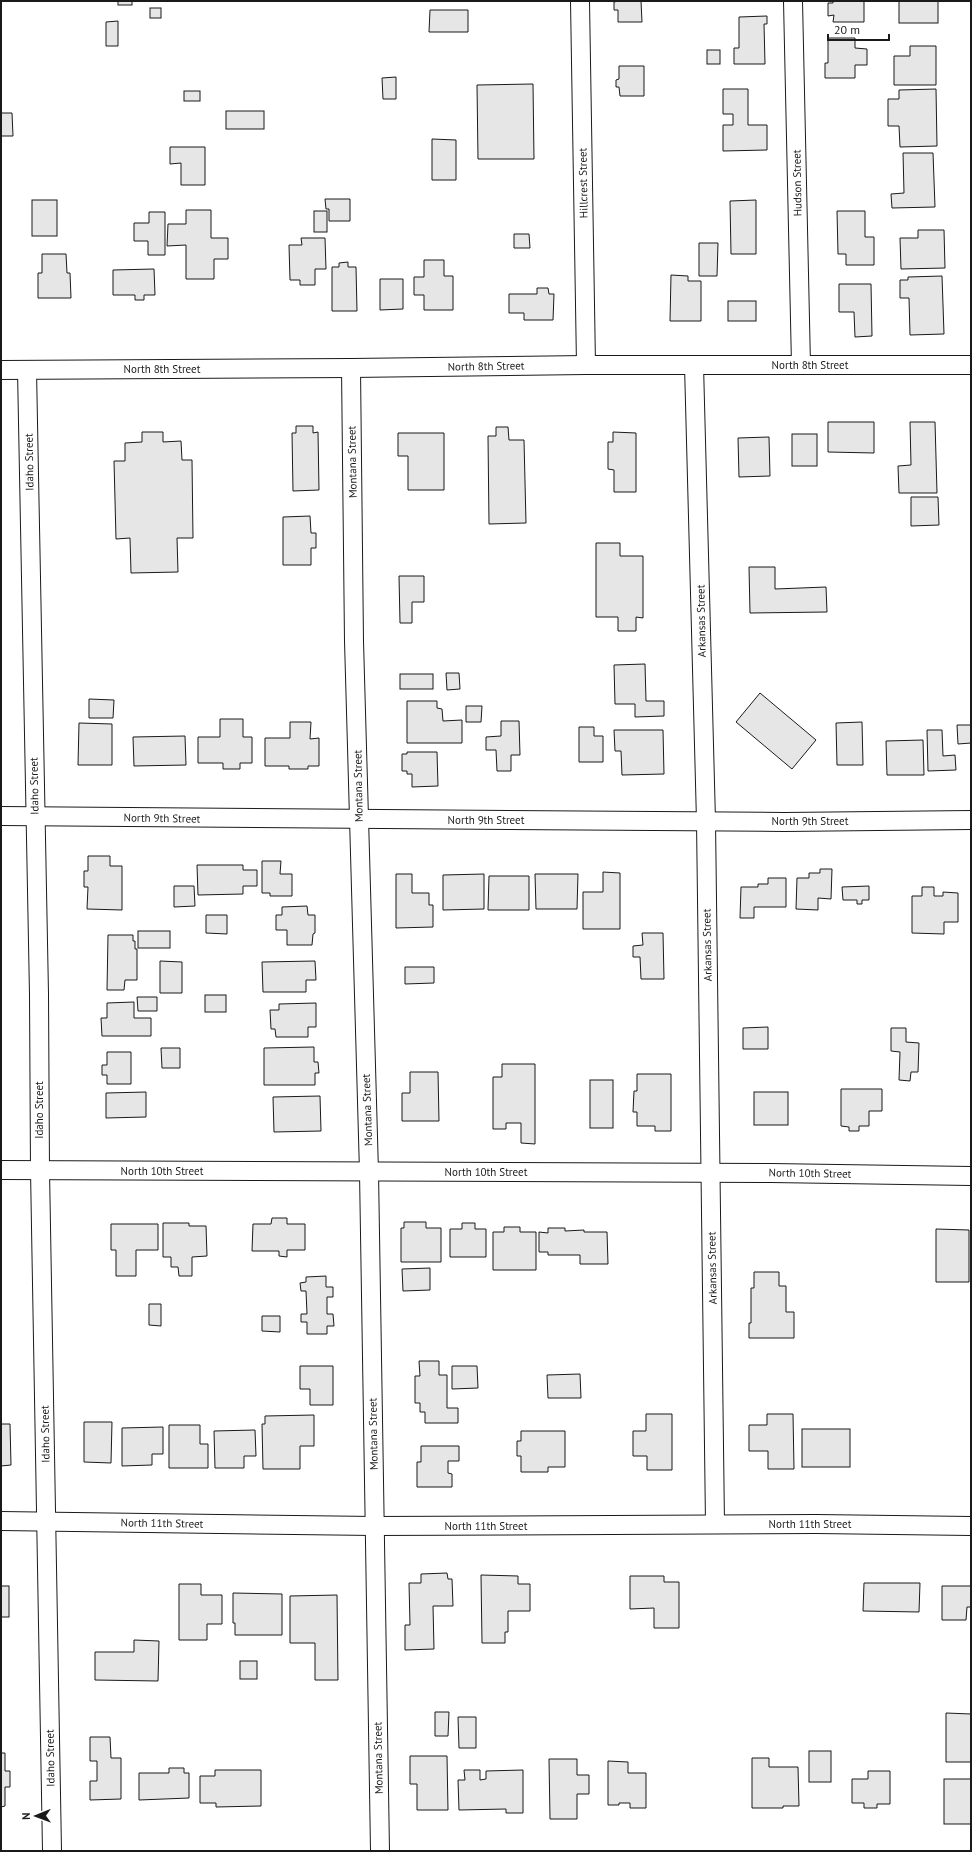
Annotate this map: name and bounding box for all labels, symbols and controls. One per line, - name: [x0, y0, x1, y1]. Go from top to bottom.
- scale bar: [828, 16, 889, 42]
- text: 20 m: [834, 22, 860, 37]
- street label: Hillcrest Street: [575, 147, 591, 218]
- street label: Hudson Street: [789, 149, 805, 217]
- street label: North 8th Street: [447, 358, 525, 374]
- street label: North 8th Street: [772, 358, 849, 372]
- street label: North 8th Street: [124, 362, 201, 376]
- street label: Montana Street: [344, 425, 360, 498]
- street label: Idaho Street: [21, 433, 37, 491]
- street label: Arkansas Street: [693, 584, 709, 657]
- street label: Montana Street: [350, 749, 366, 822]
- street label: Idaho Street: [26, 757, 42, 815]
- street label: North 9th Street: [123, 810, 201, 826]
- street label: North 9th Street: [448, 813, 525, 827]
- street label: North 9th Street: [772, 814, 849, 828]
- street label: Arkansas Street: [699, 908, 715, 981]
- street label: Montana Street: [359, 1073, 375, 1146]
- street label: Idaho Street: [32, 1081, 46, 1139]
- street label: North 10th Street: [121, 1164, 204, 1178]
- street label: North 10th Street: [445, 1165, 528, 1179]
- street label: North 10th Street: [768, 1165, 852, 1181]
- street label: Arkansas Street: [704, 1231, 720, 1304]
- street label: Montana Street: [365, 1397, 381, 1470]
- street label: Idaho Street: [37, 1405, 53, 1463]
- street label: North 11th Street: [120, 1515, 204, 1531]
- street label: North 11th Street: [769, 1517, 852, 1531]
- street label: North 11th Street: [445, 1519, 528, 1533]
- street label: Montana Street: [370, 1721, 386, 1794]
- street label: Idaho Street: [42, 1729, 58, 1787]
- north arrow: [16, 1796, 56, 1836]
- text: N: [19, 1812, 33, 1820]

